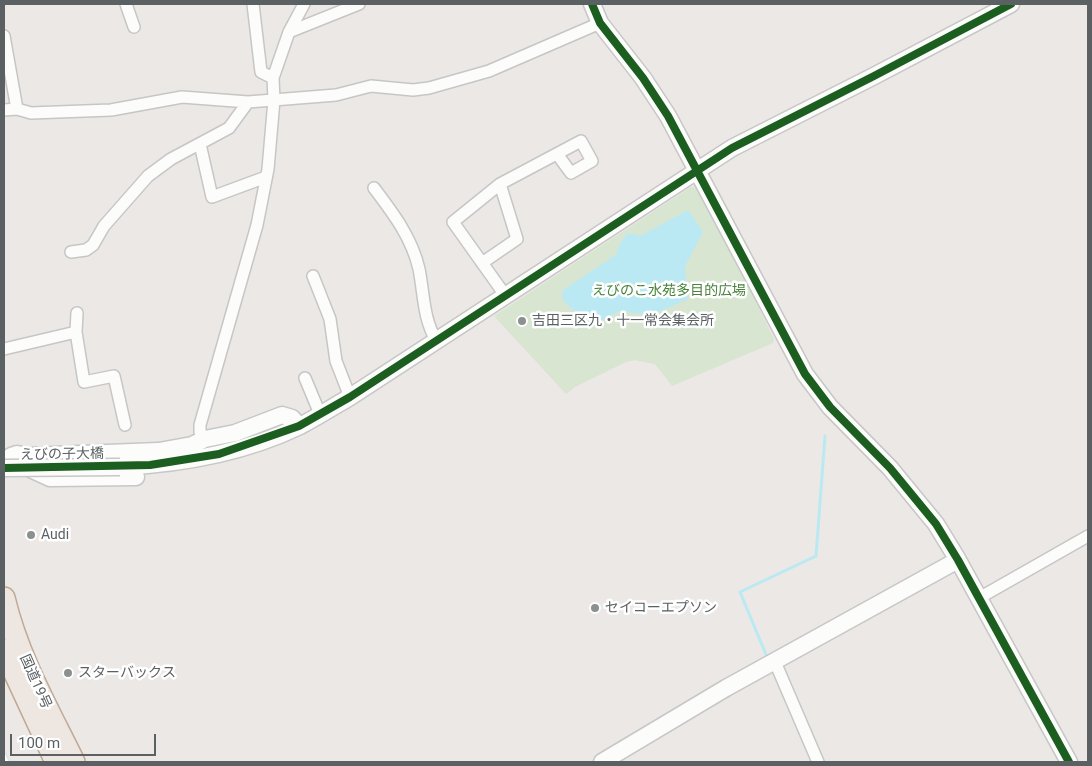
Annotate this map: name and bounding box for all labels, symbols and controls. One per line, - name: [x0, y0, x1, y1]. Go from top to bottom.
- park label: えびのこ水苑多目的広場: [592, 283, 746, 299]
- place label: 吉田三区九・十一常会集会所: [532, 313, 714, 329]
- marker: 吉田三区九・十一常会集会所: [516, 315, 528, 327]
- street label: えびの子大橋: [20, 446, 104, 464]
- place label: Audi: [41, 527, 69, 543]
- marker: Audi: [25, 529, 37, 541]
- place label: セイコーエプソン: [605, 600, 717, 616]
- marker: セイコーエプソン: [589, 602, 601, 614]
- street label: 国道19号: [16, 652, 54, 712]
- place label: スターバックス: [78, 665, 176, 681]
- marker: スターバックス: [62, 667, 74, 679]
- scale bar: [12, 724, 159, 756]
- text: 100 m: [18, 734, 60, 752]

